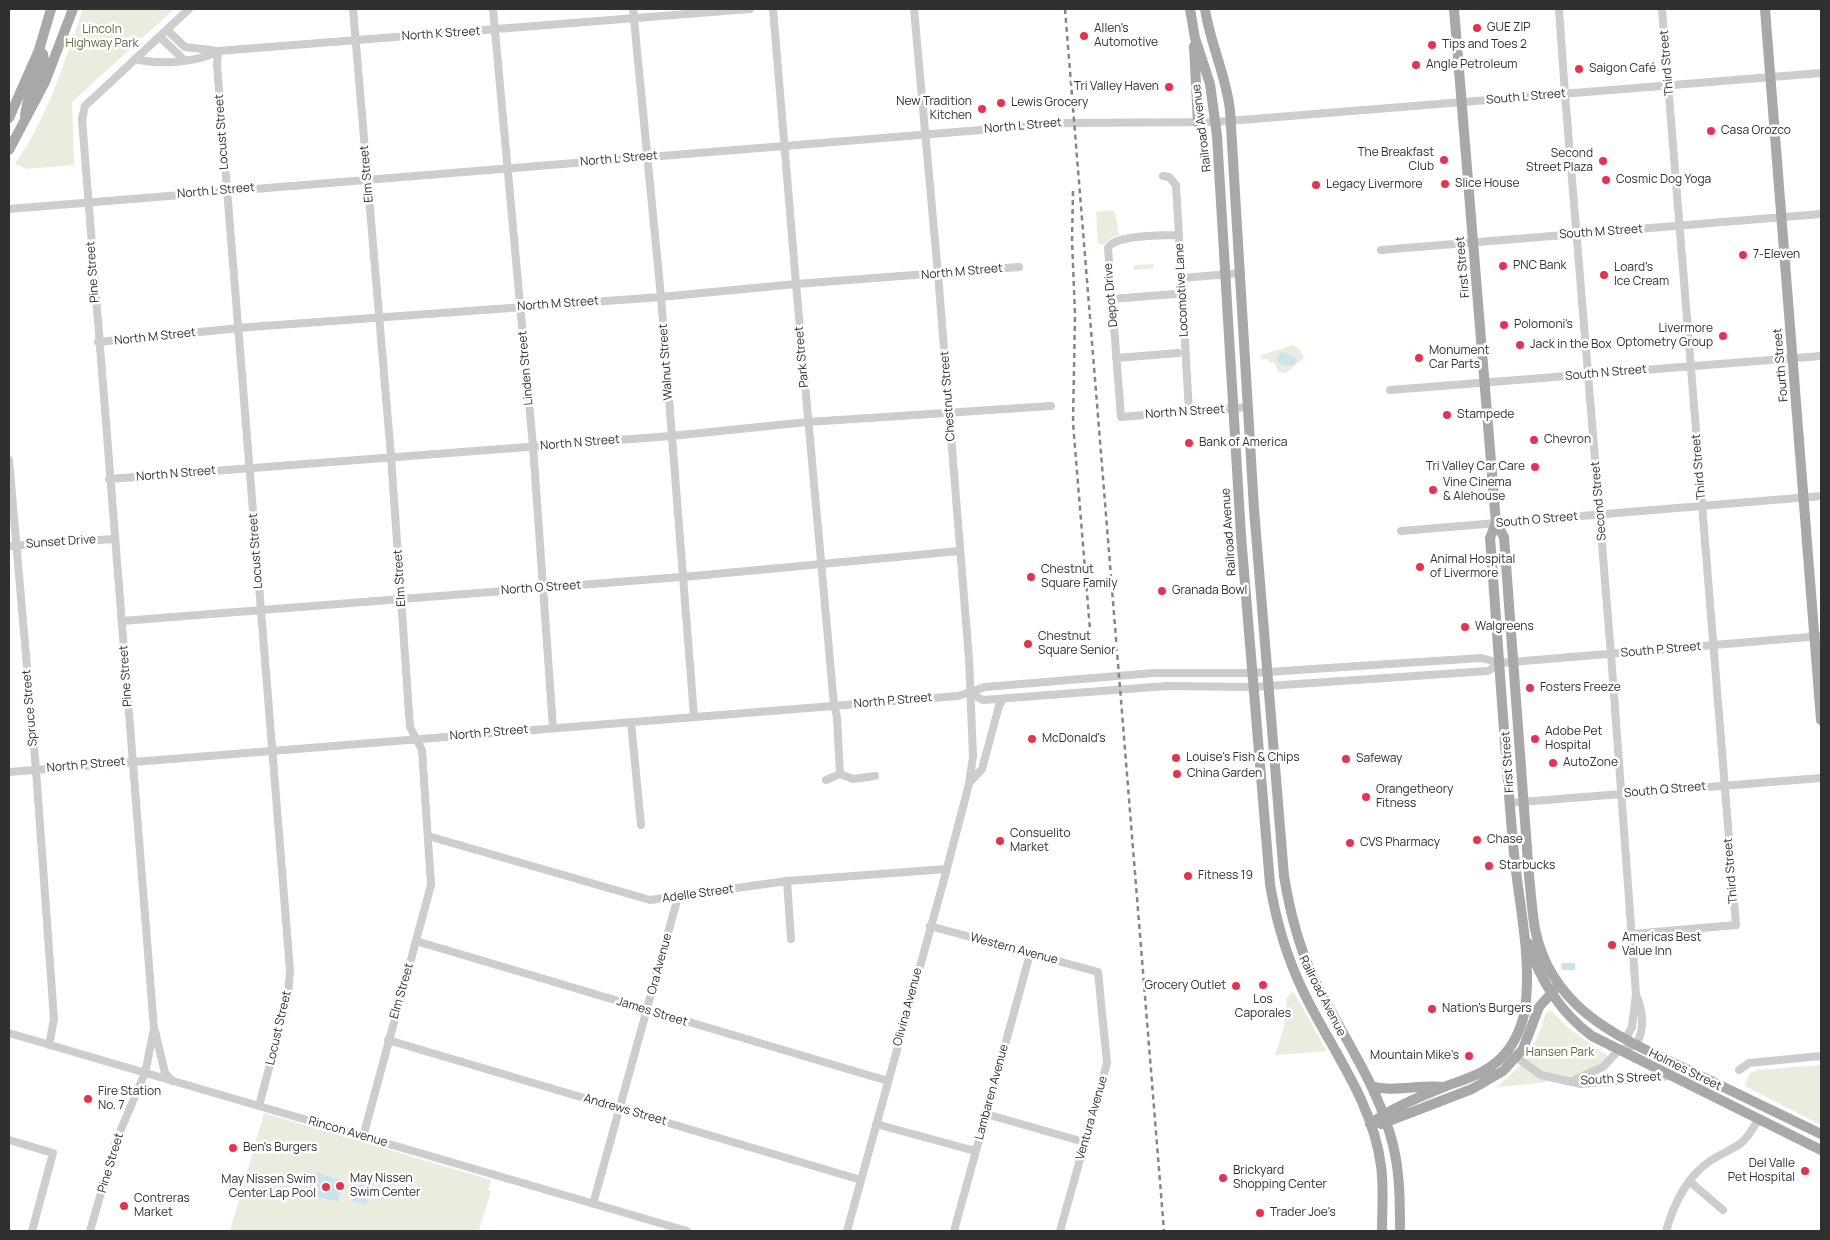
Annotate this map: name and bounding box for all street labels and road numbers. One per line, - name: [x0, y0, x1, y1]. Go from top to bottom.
- street label: North K Street: [401, 24, 481, 44]
- street label: Third Street: [1657, 29, 1677, 97]
- street label: Railroad Avenue: [1189, 83, 1215, 173]
- street label: South L Street: [1486, 86, 1566, 108]
- street label: Locust Street: [212, 94, 232, 170]
- street label: North L Street: [984, 115, 1062, 137]
- street label: Elm Street: [357, 145, 377, 203]
- street label: North L Street: [580, 148, 658, 170]
- street label: North L Street: [177, 180, 255, 202]
- street label: South M Street: [1559, 222, 1643, 242]
- street label: First Street: [1453, 236, 1473, 298]
- street label: Pine Street: [84, 241, 102, 303]
- street label: Locomotive Lane: [1172, 243, 1192, 337]
- street label: North M Street: [921, 261, 1003, 283]
- street label: Depot Drive: [1101, 262, 1121, 328]
- street label: North M Street: [517, 294, 599, 314]
- street label: Walnut Street: [656, 323, 676, 401]
- street label: North M Street: [114, 326, 196, 348]
- street label: Park Street: [792, 326, 812, 388]
- street label: Fourth Street: [1771, 328, 1791, 402]
- street label: Linden Street: [516, 330, 536, 406]
- street label: Chestnut Street: [938, 350, 958, 442]
- street label: South N Street: [1565, 362, 1647, 384]
- street label: North N Street: [1145, 402, 1225, 422]
- street label: North N Street: [540, 432, 620, 454]
- street label: Third Street: [1689, 433, 1709, 501]
- street label: Second Street: [1588, 461, 1610, 541]
- street label: North N Street: [136, 463, 216, 485]
- street label: Railroad Avenue: [1219, 487, 1239, 577]
- street label: South O Street: [1495, 509, 1579, 531]
- street label: Locust Street: [246, 513, 266, 589]
- street label: Sunset Drive: [25, 532, 97, 552]
- street label: Elm Street: [391, 549, 409, 607]
- street label: North O Street: [500, 578, 582, 598]
- street label: South P Street: [1620, 639, 1702, 661]
- street label: Pine Street: [117, 645, 135, 707]
- street label: Spruce Street: [19, 669, 41, 747]
- street label: North P Street: [853, 690, 933, 712]
- street label: North P Street: [449, 722, 529, 744]
- street label: First Street: [1499, 731, 1517, 793]
- street label: North P Street: [46, 754, 126, 776]
- street label: South Q Street: [1623, 779, 1707, 801]
- street label: Third Street: [1721, 837, 1741, 905]
- street label: Adelle Street: [661, 882, 735, 906]
- street label: Western Avenue: [969, 930, 1059, 968]
- street label: Ora Avenue: [645, 932, 675, 996]
- street label: Railroad Avenue: [1296, 953, 1348, 1039]
- street label: Elm Street: [387, 961, 417, 1021]
- street label: Olivina Avenue: [891, 966, 925, 1048]
- street label: Locust Street: [263, 989, 295, 1067]
- street label: James Street: [615, 994, 689, 1030]
- street label: Lambaren Avenue: [972, 1043, 1012, 1141]
- street label: Holmes Street: [1646, 1046, 1724, 1094]
- street label: South S Street: [1580, 1070, 1662, 1088]
- street label: Ventura Avenue: [1073, 1074, 1111, 1162]
- street label: Andrews Street: [582, 1091, 668, 1129]
- street label: Rincon Avenue: [307, 1114, 389, 1150]
- street label: Pine Street: [95, 1131, 127, 1195]

